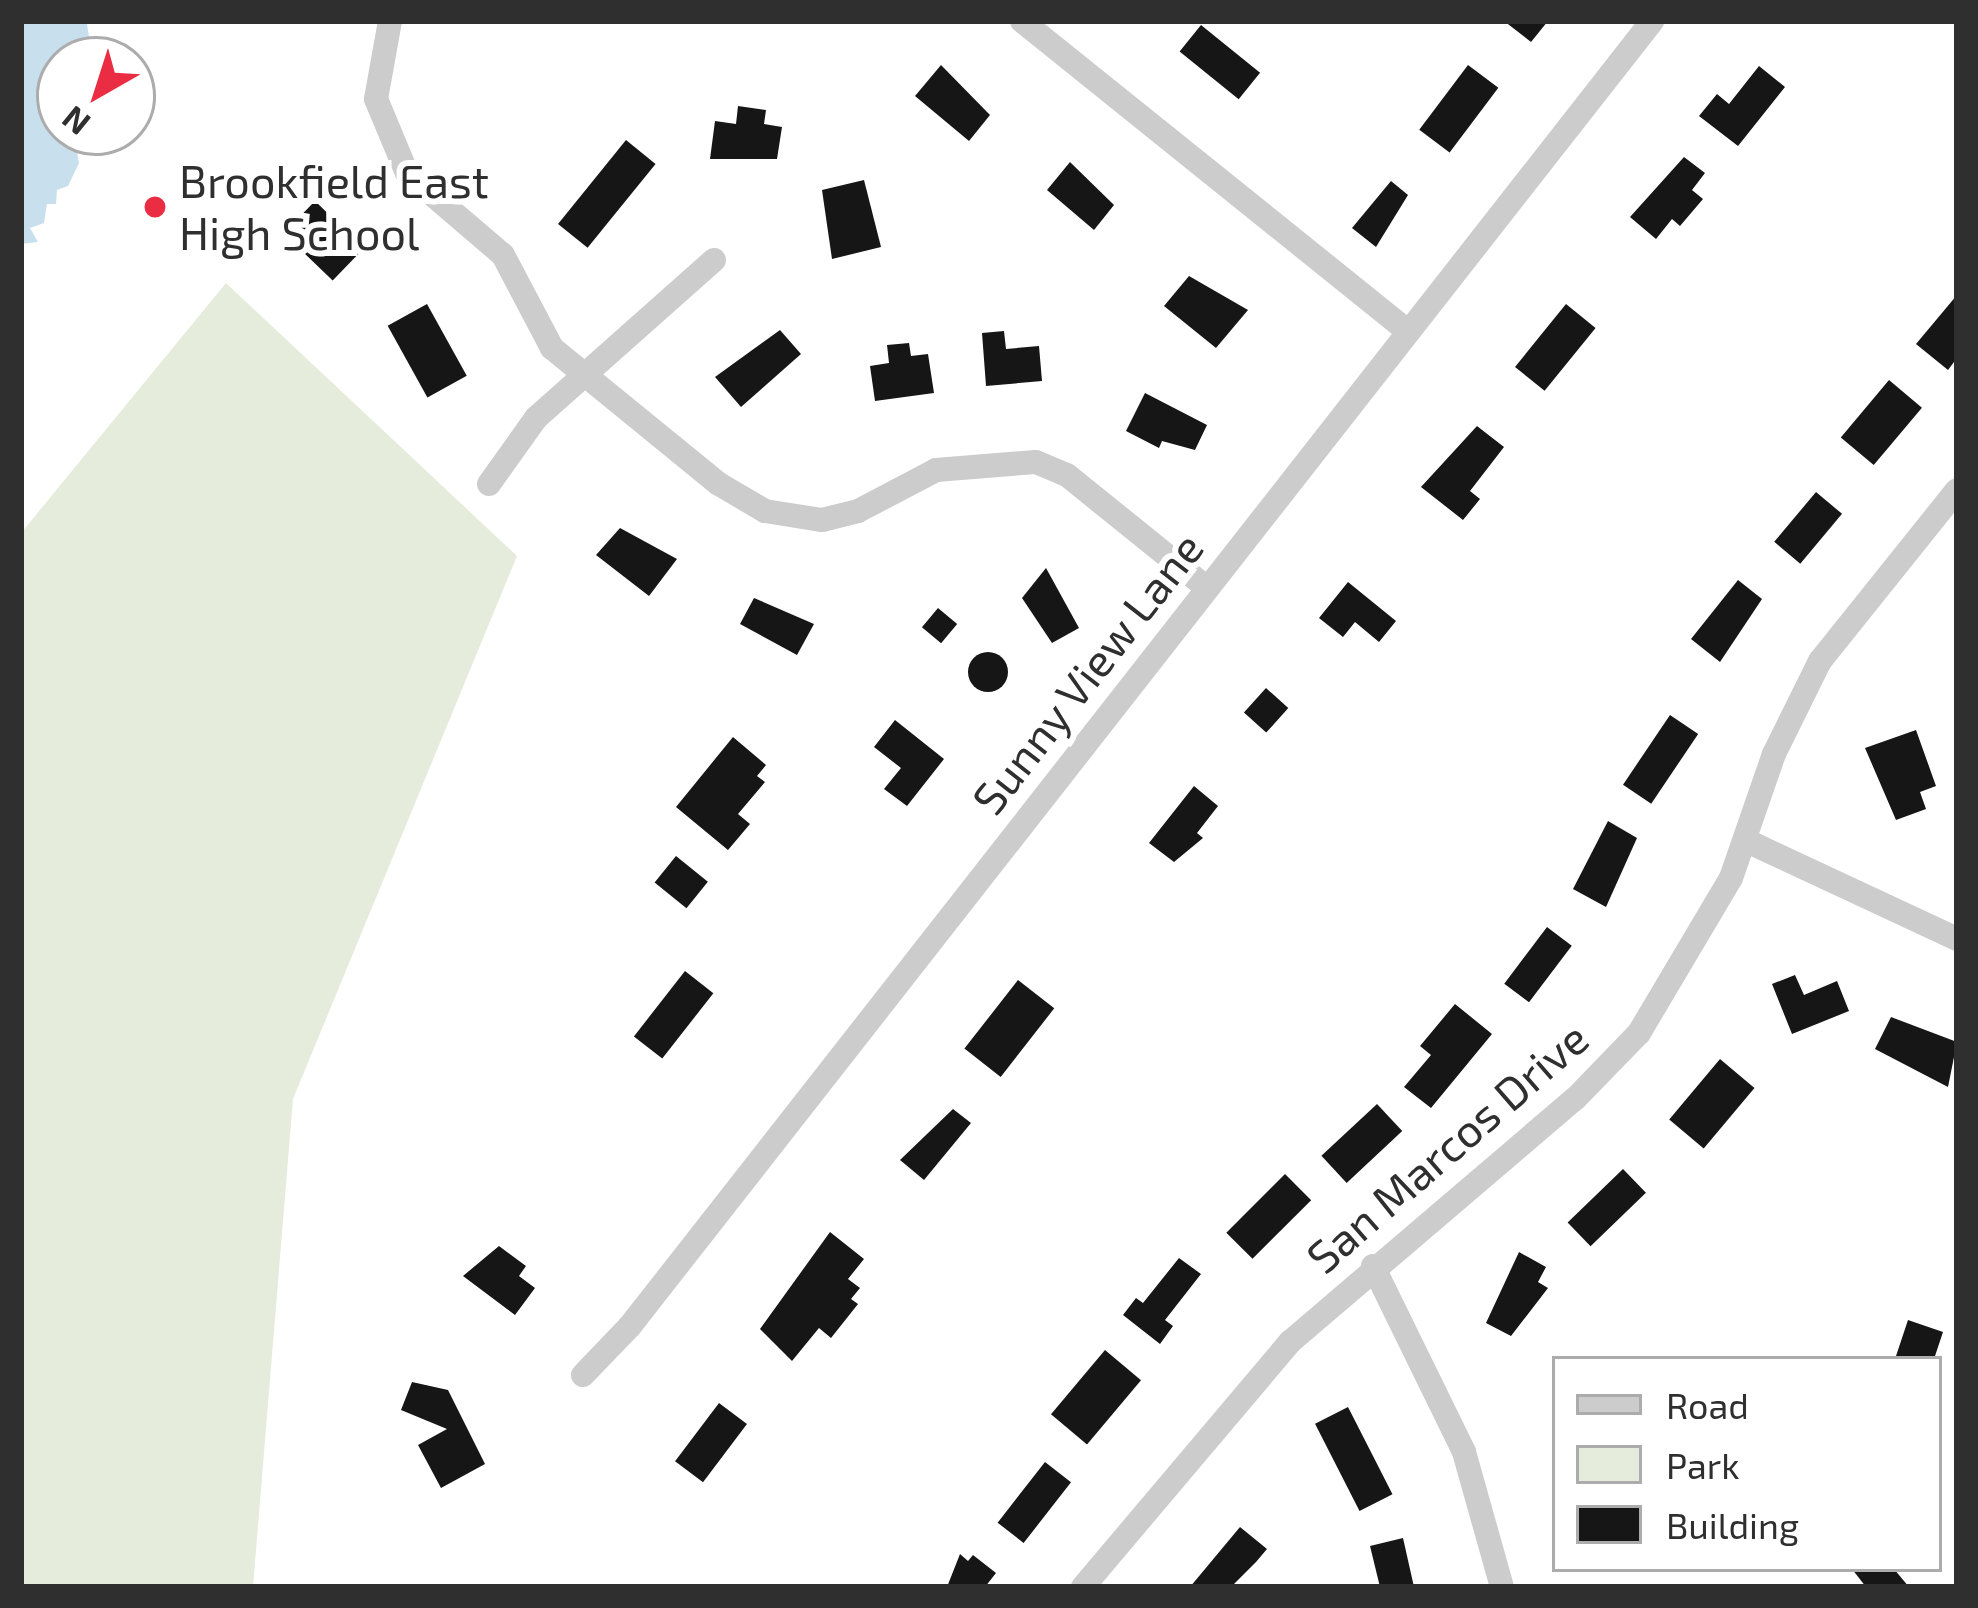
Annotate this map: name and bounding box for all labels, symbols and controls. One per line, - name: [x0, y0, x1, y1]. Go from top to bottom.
- north arrow: [36, 36, 156, 156]
- text: N: [53, 99, 97, 145]
- place label: Brookfield East High School: [179, 154, 489, 260]
- marker: Brookfield East High School: [142, 194, 168, 220]
- street label: Sunny View Lane: [960, 520, 1214, 826]
- street label: San Marcos Drive: [1295, 1010, 1599, 1284]
- legend: [1552, 1356, 1942, 1572]
- text: Road: [1666, 1383, 1749, 1426]
- text: Park: [1666, 1443, 1740, 1486]
- text: Building: [1666, 1503, 1799, 1546]

